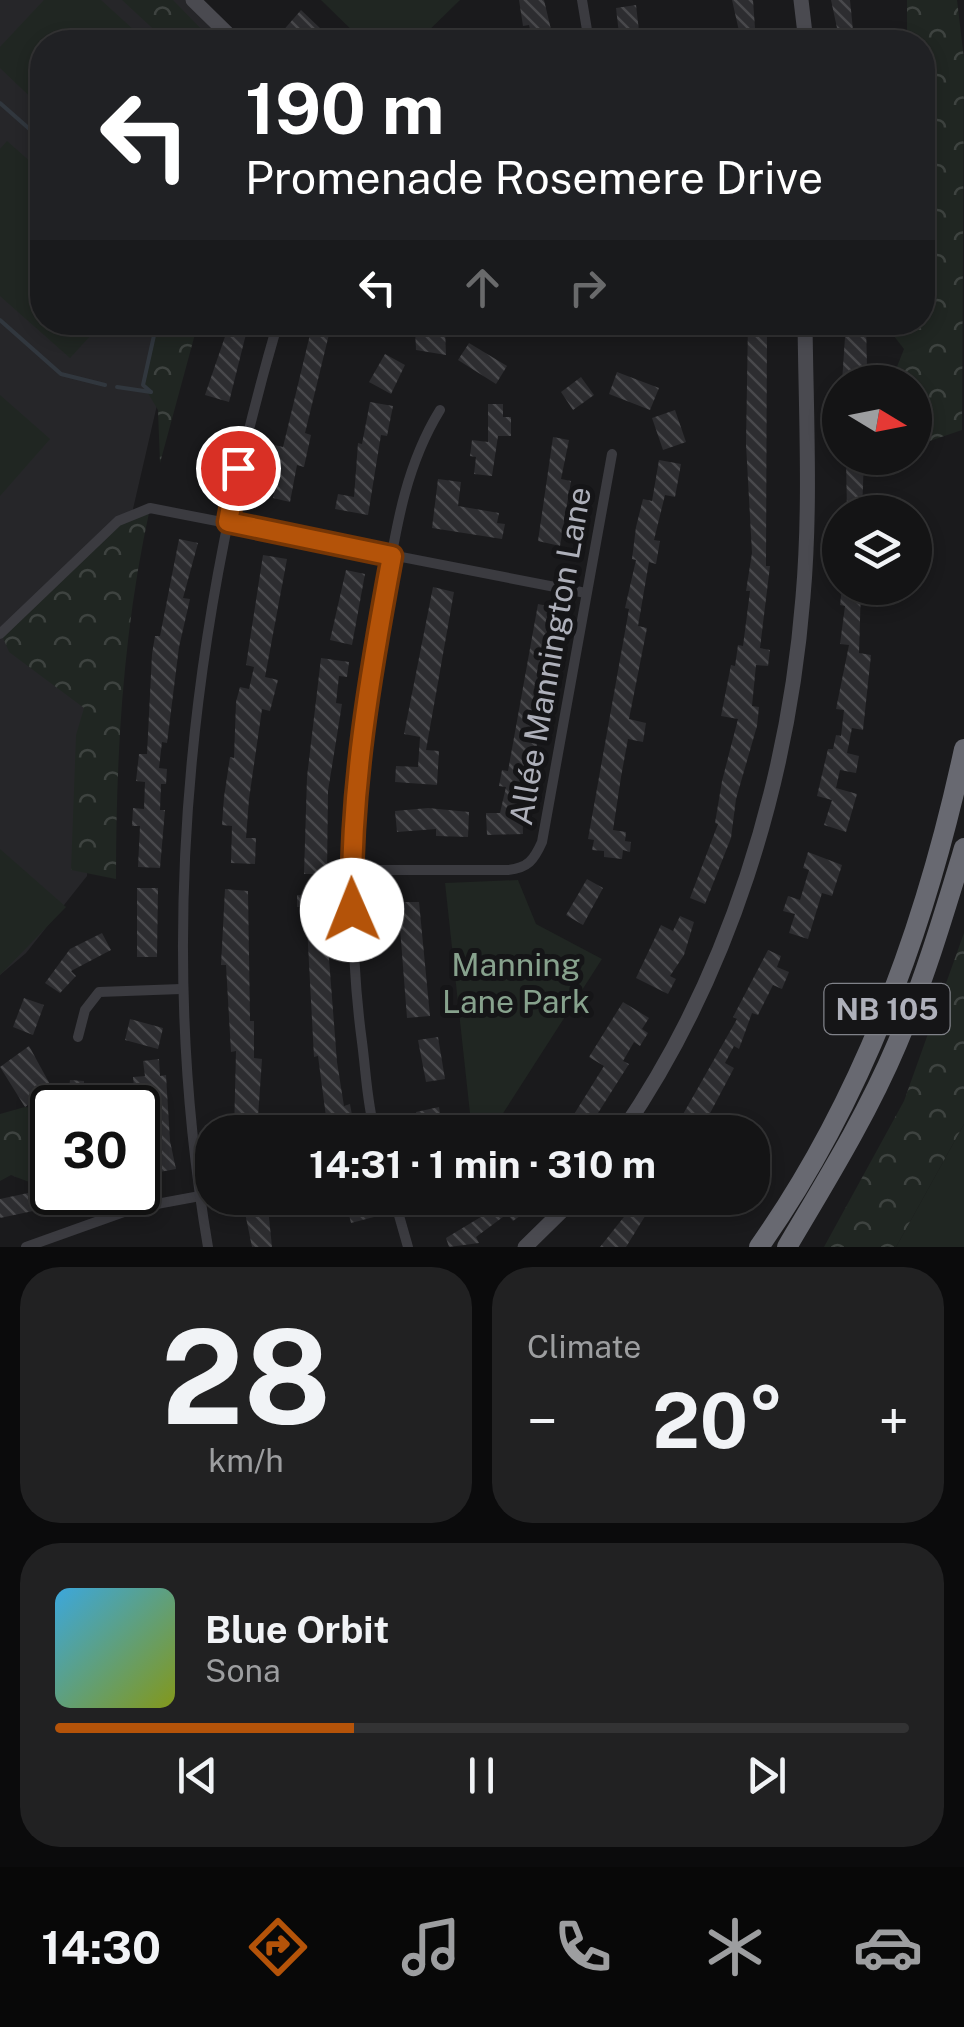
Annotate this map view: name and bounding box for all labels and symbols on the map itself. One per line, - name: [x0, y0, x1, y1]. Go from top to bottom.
- north arrow: [822, 365, 932, 475]
- pin: [196, 426, 281, 511]
- street label: Allée Mannington Lane: [502, 484, 598, 828]
- position arrow: [300, 858, 404, 962]
- park label: Manning Lane Park: [442, 946, 590, 1020]
- road number: NB 105: [824, 984, 950, 1034]
- speed limit sign: 30: [30, 1085, 160, 1215]

